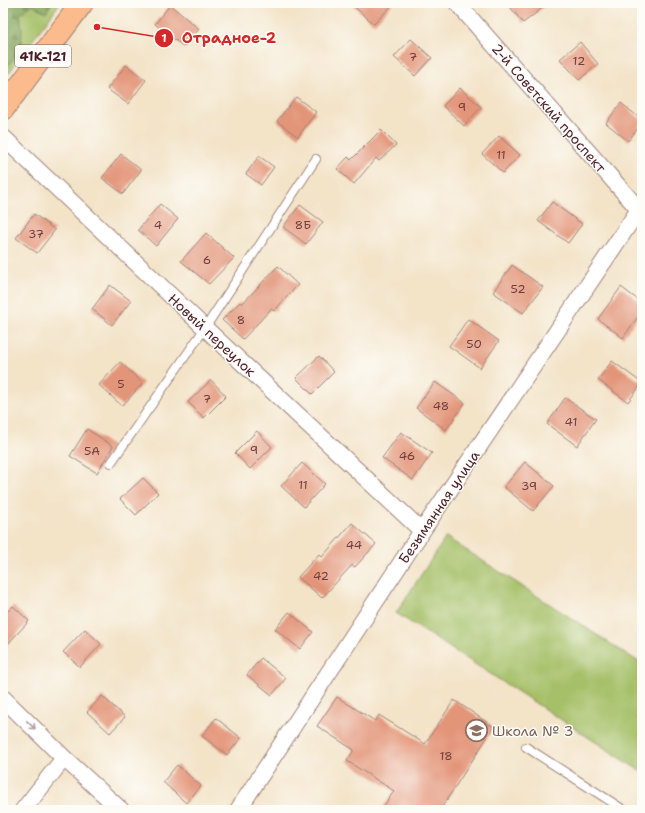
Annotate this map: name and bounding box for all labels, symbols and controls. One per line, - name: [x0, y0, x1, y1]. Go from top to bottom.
- callout: Отрадное-2: [154, 25, 285, 52]
- text: Отрадное-2: [182, 28, 277, 48]
- text: 1: [161, 30, 167, 46]
- street label: 2-й Советский проспект: [488, 40, 611, 177]
- road number: 41К-121: [15, 45, 71, 67]
- house number: 7: [409, 49, 417, 65]
- house number: 12: [573, 53, 585, 69]
- house number: 9: [458, 99, 466, 115]
- house number: 11: [496, 147, 506, 163]
- house number: 4: [154, 217, 162, 233]
- house number: 8Б: [295, 217, 311, 233]
- house number: 37: [28, 226, 44, 242]
- house number: 6: [203, 252, 211, 268]
- house number: 52: [510, 281, 526, 297]
- street label: Новый переулок: [164, 290, 260, 381]
- house number: 8: [237, 312, 245, 328]
- house number: 50: [466, 336, 482, 352]
- house number: 5: [117, 376, 125, 392]
- house number: 7: [203, 391, 211, 407]
- house number: 48: [433, 398, 449, 414]
- house number: 41: [565, 414, 577, 430]
- house number: 9: [250, 442, 258, 458]
- house number: 5А: [84, 443, 100, 459]
- street label: Безымянная улица: [394, 447, 484, 567]
- house number: 46: [399, 448, 415, 464]
- house number: 11: [298, 477, 308, 493]
- house number: 39: [521, 478, 537, 494]
- house number: 44: [346, 537, 362, 553]
- house number: 42: [313, 568, 329, 584]
- school or university icon: Школа № 3: [463, 718, 489, 744]
- one-way arrow: [26, 720, 36, 730]
- place label: Школа № 3: [492, 722, 574, 740]
- house number: 18: [439, 748, 453, 764]

